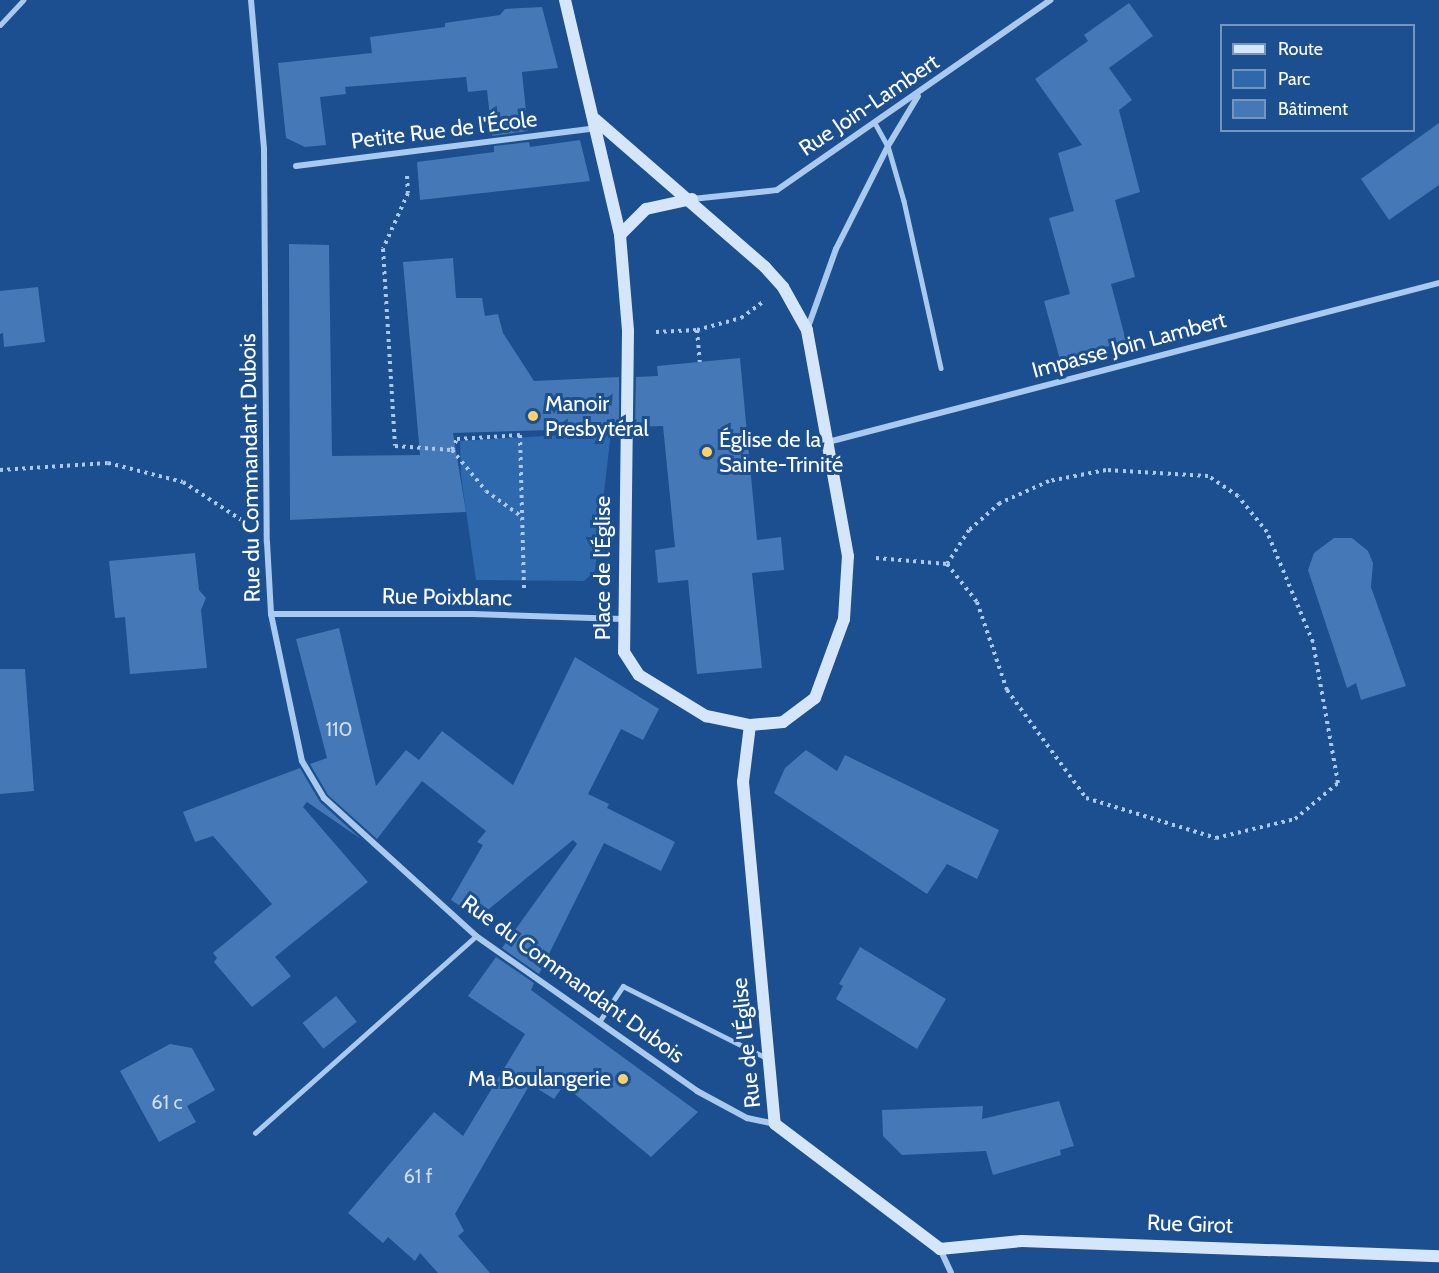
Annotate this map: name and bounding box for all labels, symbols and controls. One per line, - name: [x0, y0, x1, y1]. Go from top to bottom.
- legend: [1220, 24, 1415, 132]
- text: Route: [1278, 38, 1323, 60]
- street label: Rue Join-Lambert: [794, 48, 944, 162]
- text: Parc: [1278, 68, 1310, 90]
- text: Bâtiment: [1278, 98, 1348, 120]
- street label: Petite Rue de l'École: [349, 105, 539, 155]
- street label: Impasse Join Lambert: [1029, 306, 1229, 384]
- street label: Rue du Commandant Dubois: [234, 333, 266, 603]
- place label: Manoir Presbytéral: [545, 390, 649, 442]
- marker: Manoir Presbytéral: [526, 409, 540, 423]
- place label: Église de la Sainte-Trinité: [719, 426, 843, 478]
- marker: Église de la Sainte-Trinité: [700, 445, 714, 459]
- street label: Place de l'Église: [590, 496, 616, 640]
- street label: Rue Poixblanc: [382, 583, 512, 611]
- house number: 110: [326, 717, 352, 741]
- street label: Rue du Commandant Dubois: [456, 889, 690, 1069]
- street label: Rue de l'Église: [726, 976, 766, 1110]
- place label: Ma Boulangerie: [468, 1066, 611, 1092]
- marker: Ma Boulangerie: [616, 1072, 630, 1086]
- house number: 61 c: [151, 1090, 183, 1114]
- house number: 61 f: [404, 1164, 432, 1188]
- street label: Rue Girot: [1147, 1209, 1233, 1239]

